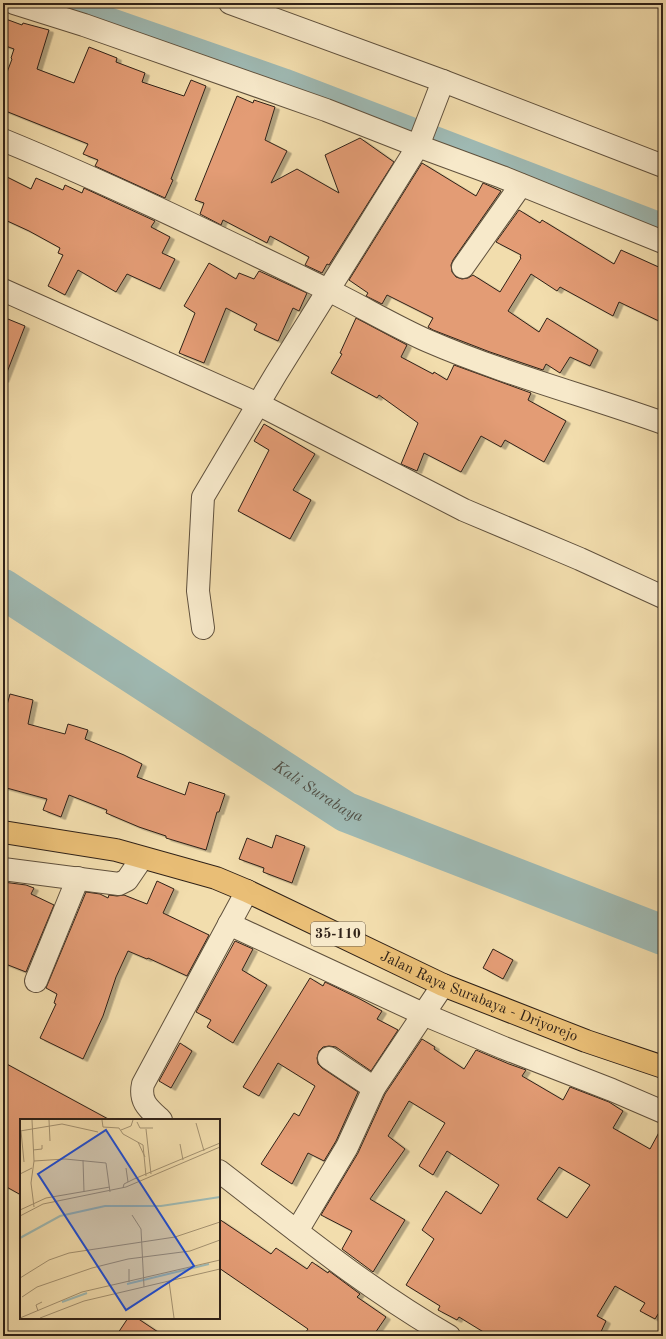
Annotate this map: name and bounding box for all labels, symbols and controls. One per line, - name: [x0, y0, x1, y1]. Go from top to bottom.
- water label: Kali Surabaya: [269, 758, 365, 826]
- road number: 35-110: [311, 922, 365, 946]
- street label: Jalan Raya Surabaya - Driyorejo: [378, 949, 580, 1045]
- inset map: [20, 1119, 220, 1319]

